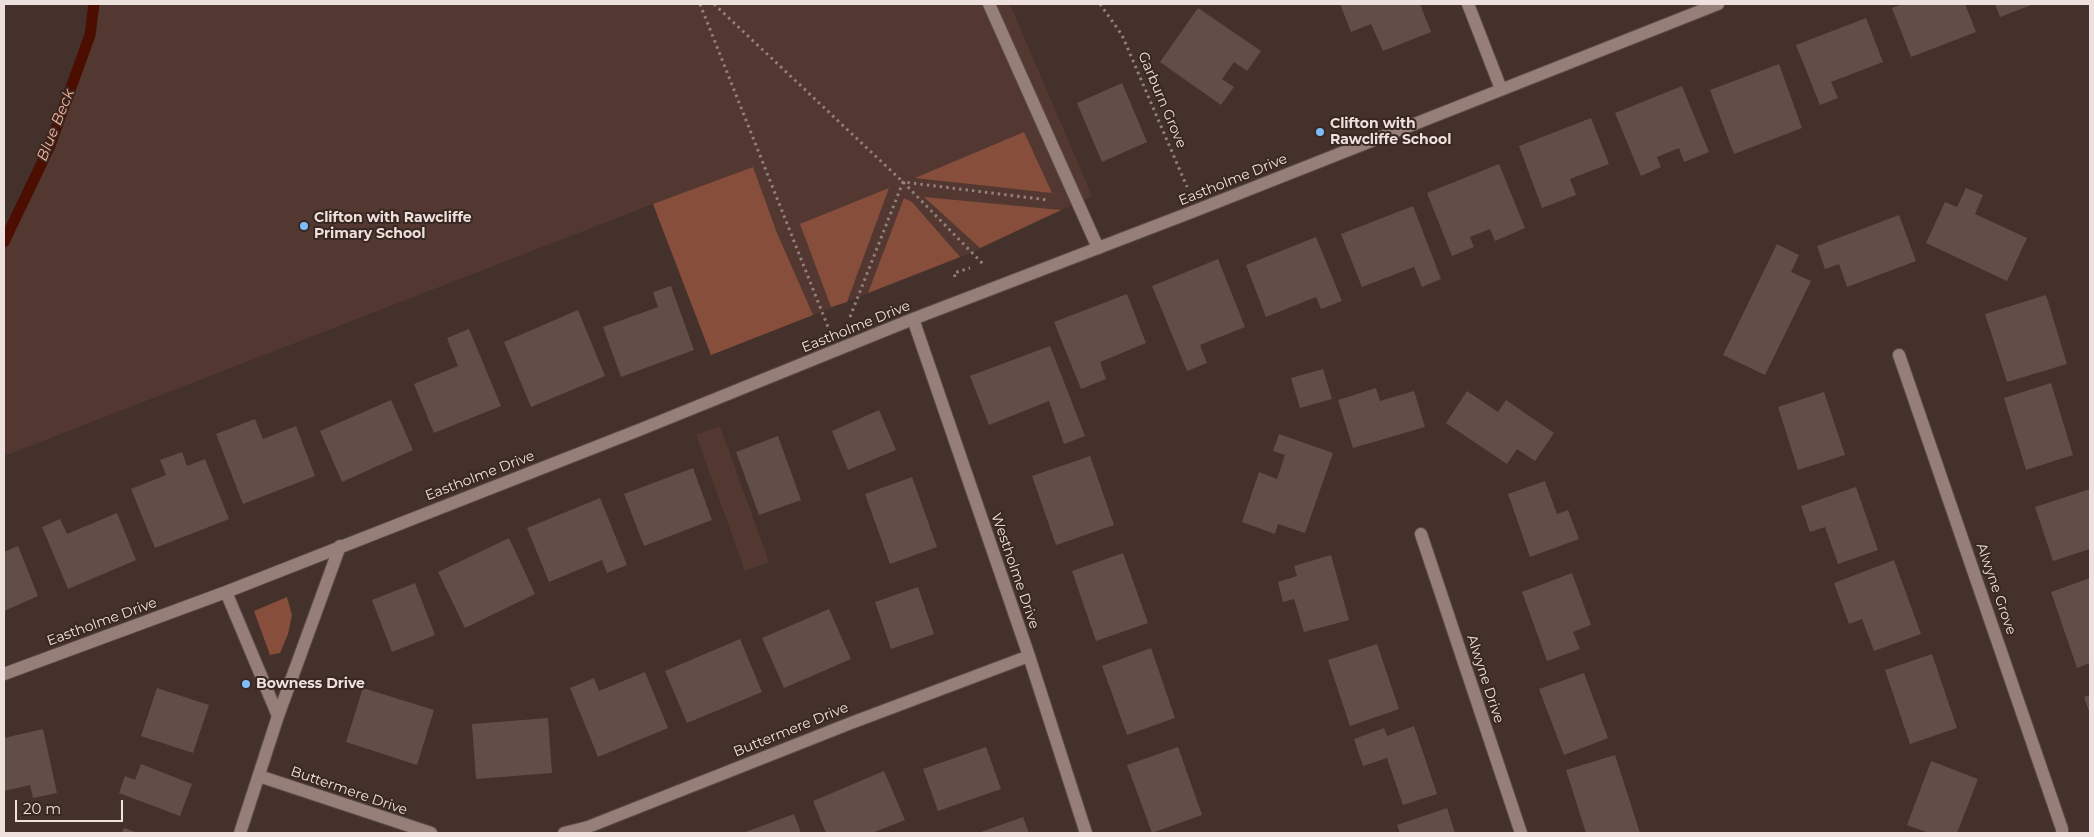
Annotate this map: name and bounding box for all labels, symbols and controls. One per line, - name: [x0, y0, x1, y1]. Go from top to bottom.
- street label: Garburn Grove: [1134, 49, 1190, 151]
- water label: Blue Beck: [33, 86, 79, 164]
- place label: Clifton with Rawcliffe School: [1330, 116, 1451, 148]
- marker: Clifton with Rawcliffe School: [1314, 126, 1326, 138]
- street label: Eastholme Drive: [1176, 151, 1290, 209]
- place label: Clifton with Rawcliffe Primary School: [314, 210, 472, 242]
- marker: Clifton with Rawcliffe Primary School: [298, 220, 310, 232]
- street label: Eastholme Drive: [799, 298, 913, 356]
- street label: Eastholme Drive: [423, 447, 537, 505]
- street label: Westholme Drive: [987, 511, 1043, 631]
- street label: Alwyne Grove: [1972, 541, 2020, 637]
- street label: Eastholme Drive: [45, 594, 159, 650]
- street label: Alwyne Drive: [1463, 633, 1507, 725]
- place label: Bowness Drive: [256, 676, 365, 692]
- marker: Bowness Drive: [240, 678, 252, 690]
- street label: Buttermere Drive: [731, 699, 851, 761]
- street label: Buttermere Drive: [288, 763, 410, 819]
- scale bar: [18, 790, 125, 822]
- text: 20 m: [23, 799, 61, 818]

